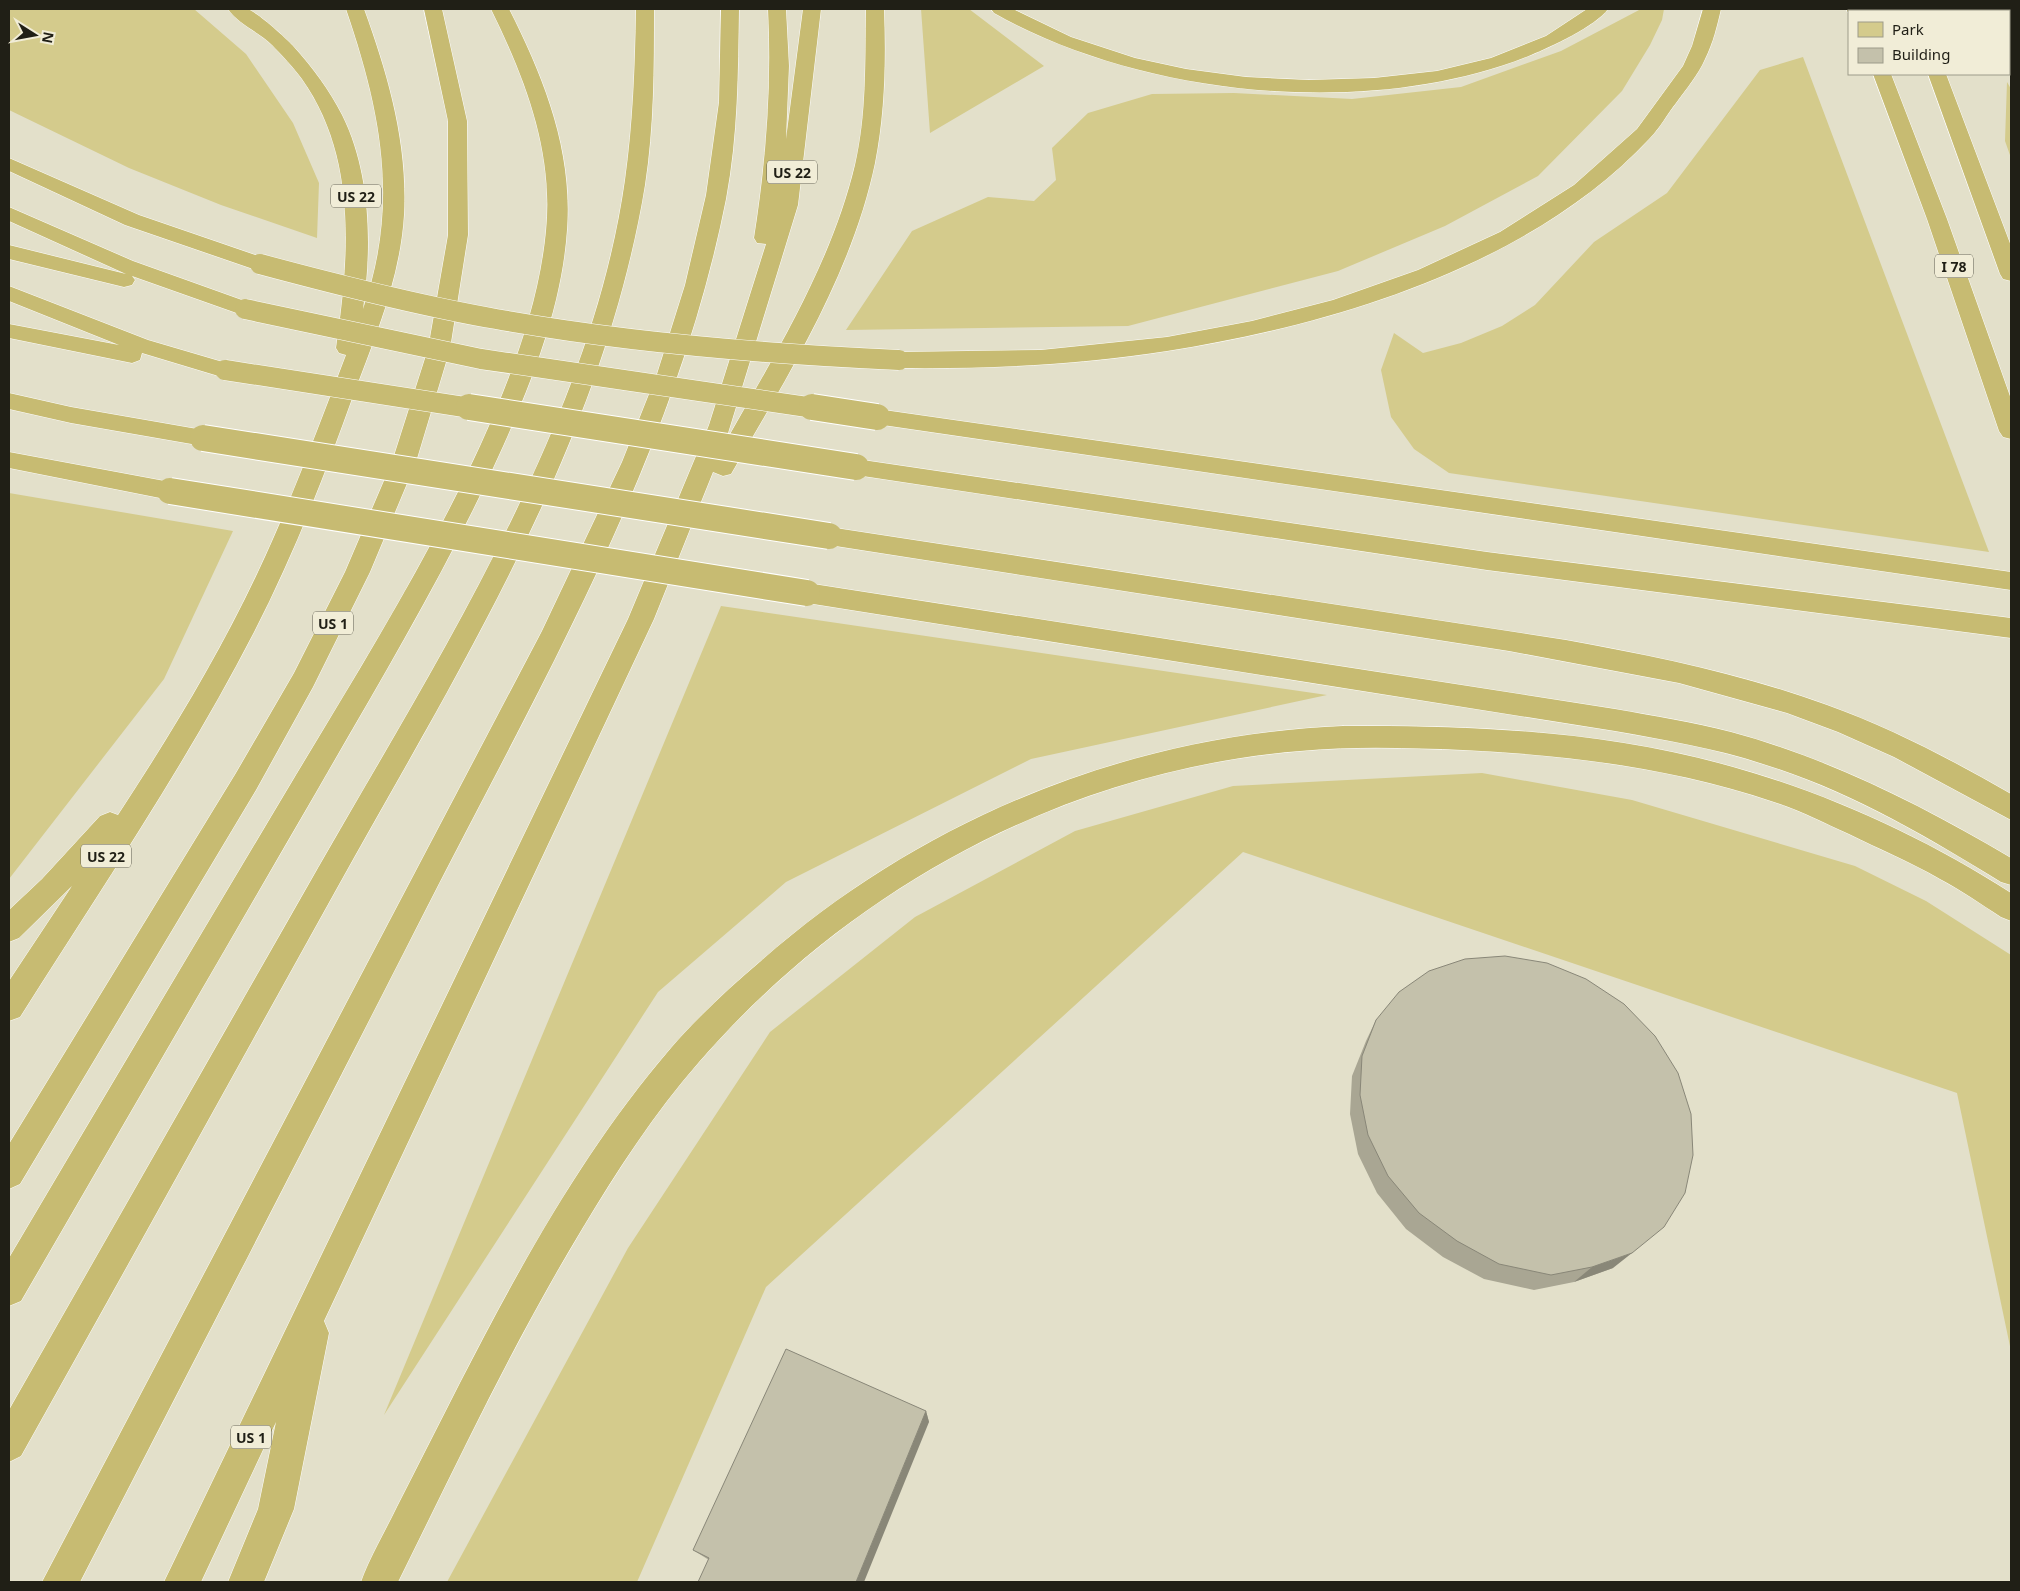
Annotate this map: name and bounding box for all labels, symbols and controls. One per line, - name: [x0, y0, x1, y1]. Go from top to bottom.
- north arrow: [10, 10, 60, 60]
- legend: [1848, 10, 2010, 75]
- text: Park: [1892, 19, 1924, 39]
- text: N: [38, 30, 59, 45]
- text: Building: [1892, 44, 1950, 64]
- road number: US 22: [767, 160, 817, 183]
- road number: US 22: [331, 185, 381, 208]
- road number: I 78: [1935, 255, 1973, 278]
- road number: US 1: [313, 612, 353, 634]
- road number: US 22: [81, 844, 131, 868]
- road number: US 1: [231, 1425, 271, 1448]

